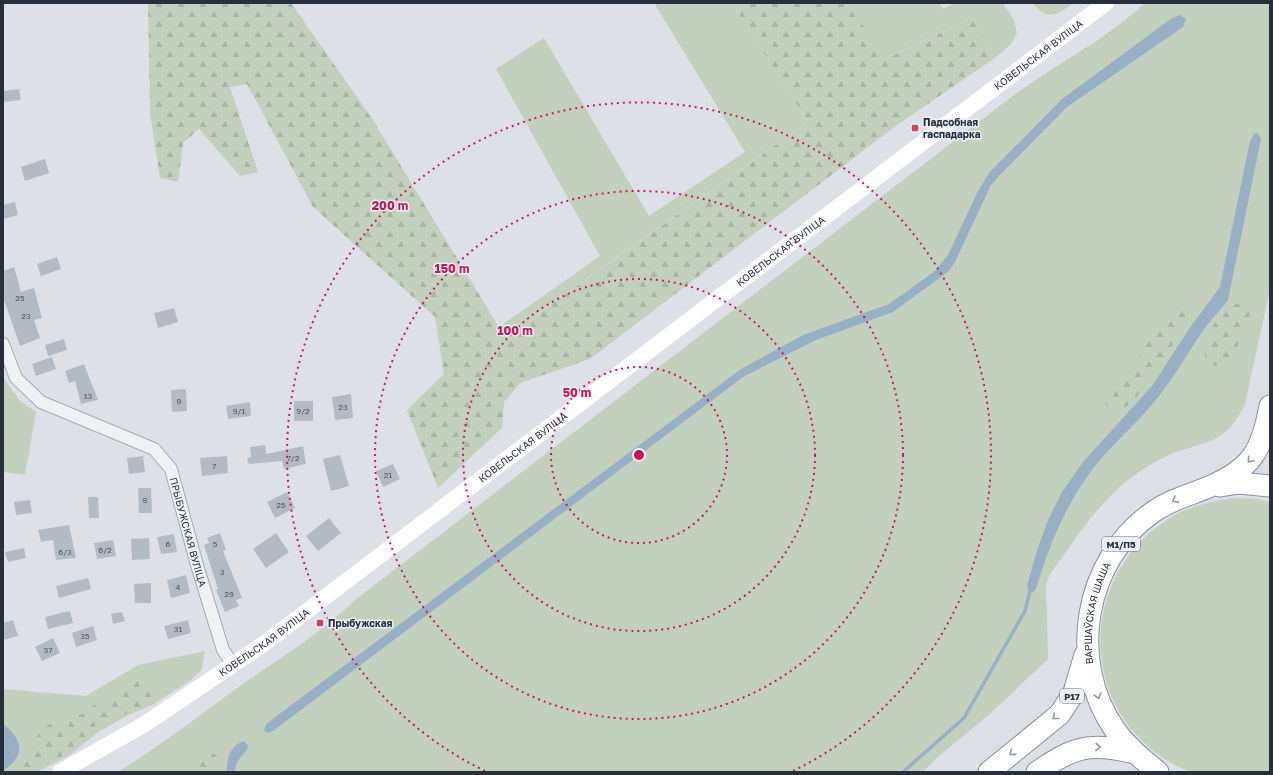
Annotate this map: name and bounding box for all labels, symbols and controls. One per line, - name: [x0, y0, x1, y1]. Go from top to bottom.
- street label: КОВЕЛЬСКАЯ ВУЛІЦА: [991, 17, 1085, 92]
- place label: Падсобная гаспадарка: [923, 116, 981, 140]
- marker: Падсобная гаспадарка: [910, 123, 920, 133]
- text: 200 m: [372, 198, 408, 213]
- street label: КОВЕЛЬСКАЯ ВУЛІЦА: [734, 213, 827, 288]
- text: 150 m: [435, 261, 469, 276]
- house number: 25: [15, 293, 25, 303]
- house number: 23: [21, 311, 31, 321]
- text: 100 m: [497, 323, 533, 338]
- text: 50 m: [563, 385, 591, 400]
- house number: 13: [84, 391, 93, 401]
- house number: 9: [177, 396, 182, 406]
- house number: 23: [338, 402, 348, 412]
- house number: 9/1: [233, 406, 245, 416]
- house number: 9/2: [296, 406, 310, 416]
- street label: КОВЕЛЬСКАЯ ВУЛІЦА: [476, 409, 569, 485]
- centre of rings: [632, 448, 646, 462]
- house number: 7/2: [287, 453, 300, 463]
- one-way arrow: [1247, 455, 1254, 463]
- house number: 7: [212, 461, 216, 471]
- house number: 21: [384, 470, 392, 480]
- street label: ПРЫБУЖСКАЯ ВУЛІЦА: [167, 476, 209, 588]
- house number: 8: [143, 495, 148, 505]
- one-way arrow: [1171, 495, 1179, 503]
- house number: 25: [276, 500, 286, 510]
- road number: М1/П5: [1102, 537, 1140, 551]
- house number: 6: [166, 539, 171, 549]
- house number: 5: [213, 539, 218, 549]
- house number: 6/2: [98, 545, 112, 555]
- house number: 6/3: [58, 547, 72, 557]
- street label: ВАРШАЎСКАЯ ШАША: [1082, 560, 1113, 665]
- house number: 3: [220, 567, 225, 577]
- house number: 4: [176, 582, 181, 592]
- house number: 29: [224, 589, 234, 599]
- street label: КОВЕЛЬСКАЯ ВУЛІЦА: [216, 606, 312, 678]
- place label: Прыбужская: [328, 617, 392, 629]
- marker: Прыбужская: [315, 618, 325, 628]
- house number: 31: [174, 624, 182, 634]
- house number: 35: [80, 631, 90, 641]
- house number: 37: [44, 645, 52, 655]
- road number: Р17: [1060, 689, 1084, 703]
- one-way arrow: [1093, 693, 1102, 700]
- one-way arrow: [1053, 713, 1060, 720]
- one-way arrow: [1095, 743, 1101, 751]
- one-way arrow: [1009, 748, 1017, 756]

